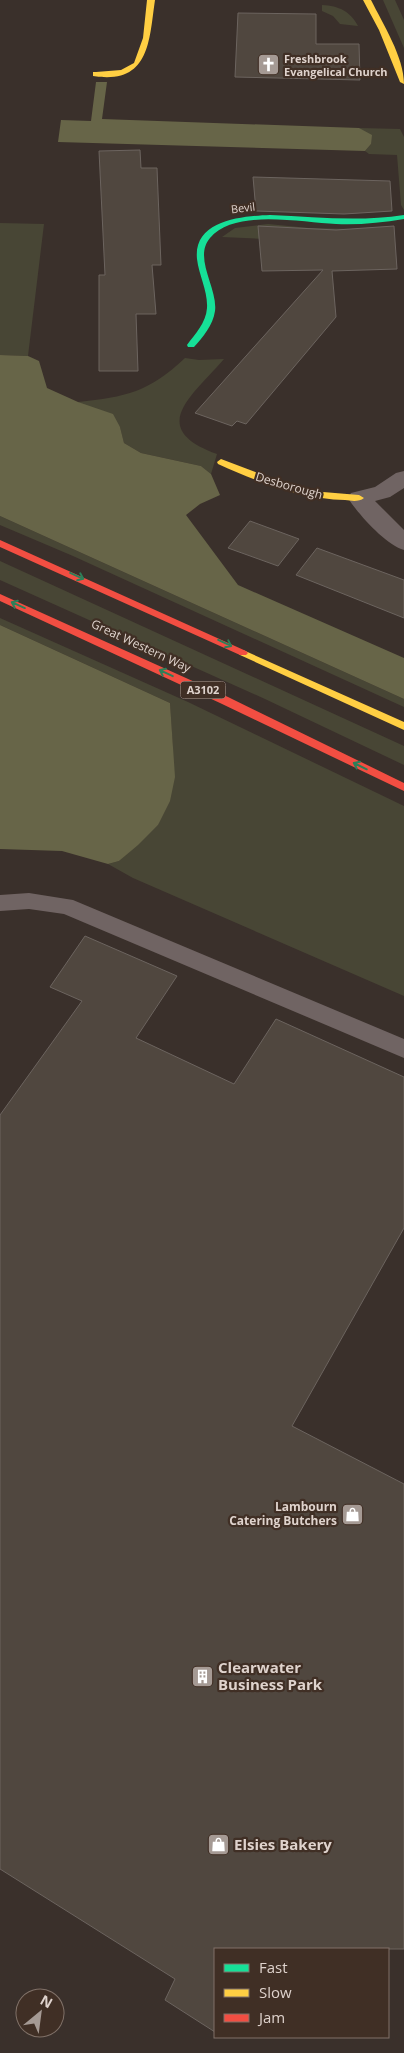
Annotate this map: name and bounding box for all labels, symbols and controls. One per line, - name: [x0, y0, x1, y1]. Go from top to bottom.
- place label: Freshbrook Evangelical Church: [284, 51, 388, 79]
- church icon: Freshbrook Evangelical Church: [256, 53, 280, 77]
- street label: Bevil: [230, 199, 256, 216]
- street label: Desborough: [254, 468, 325, 503]
- one-way arrow: [69, 572, 84, 582]
- one-way arrow: [11, 600, 26, 610]
- street label: Great Western Way: [89, 615, 195, 677]
- one-way arrow: [217, 639, 232, 649]
- one-way arrow: [159, 668, 174, 677]
- road number: A3102: [180, 682, 226, 698]
- one-way arrow: [353, 760, 368, 770]
- place label: Lambourn Catering Butchers: [229, 1498, 337, 1529]
- shop icon: Lambourn Catering Butchers: [341, 1502, 365, 1526]
- place label: Clearwater Business Park: [218, 1657, 323, 1694]
- building icon: Clearwater Business Park: [190, 1665, 214, 1689]
- shop icon: Elsies Bakery: [206, 1833, 230, 1857]
- place label: Elsies Bakery: [234, 1834, 332, 1854]
- legend: [214, 1948, 389, 2038]
- text: Fast: [259, 1957, 288, 1977]
- text: Slow: [259, 1982, 292, 2002]
- north arrow: [15, 1988, 65, 2038]
- text: N: [37, 1990, 56, 2012]
- text: Jam: [257, 2007, 285, 2027]

